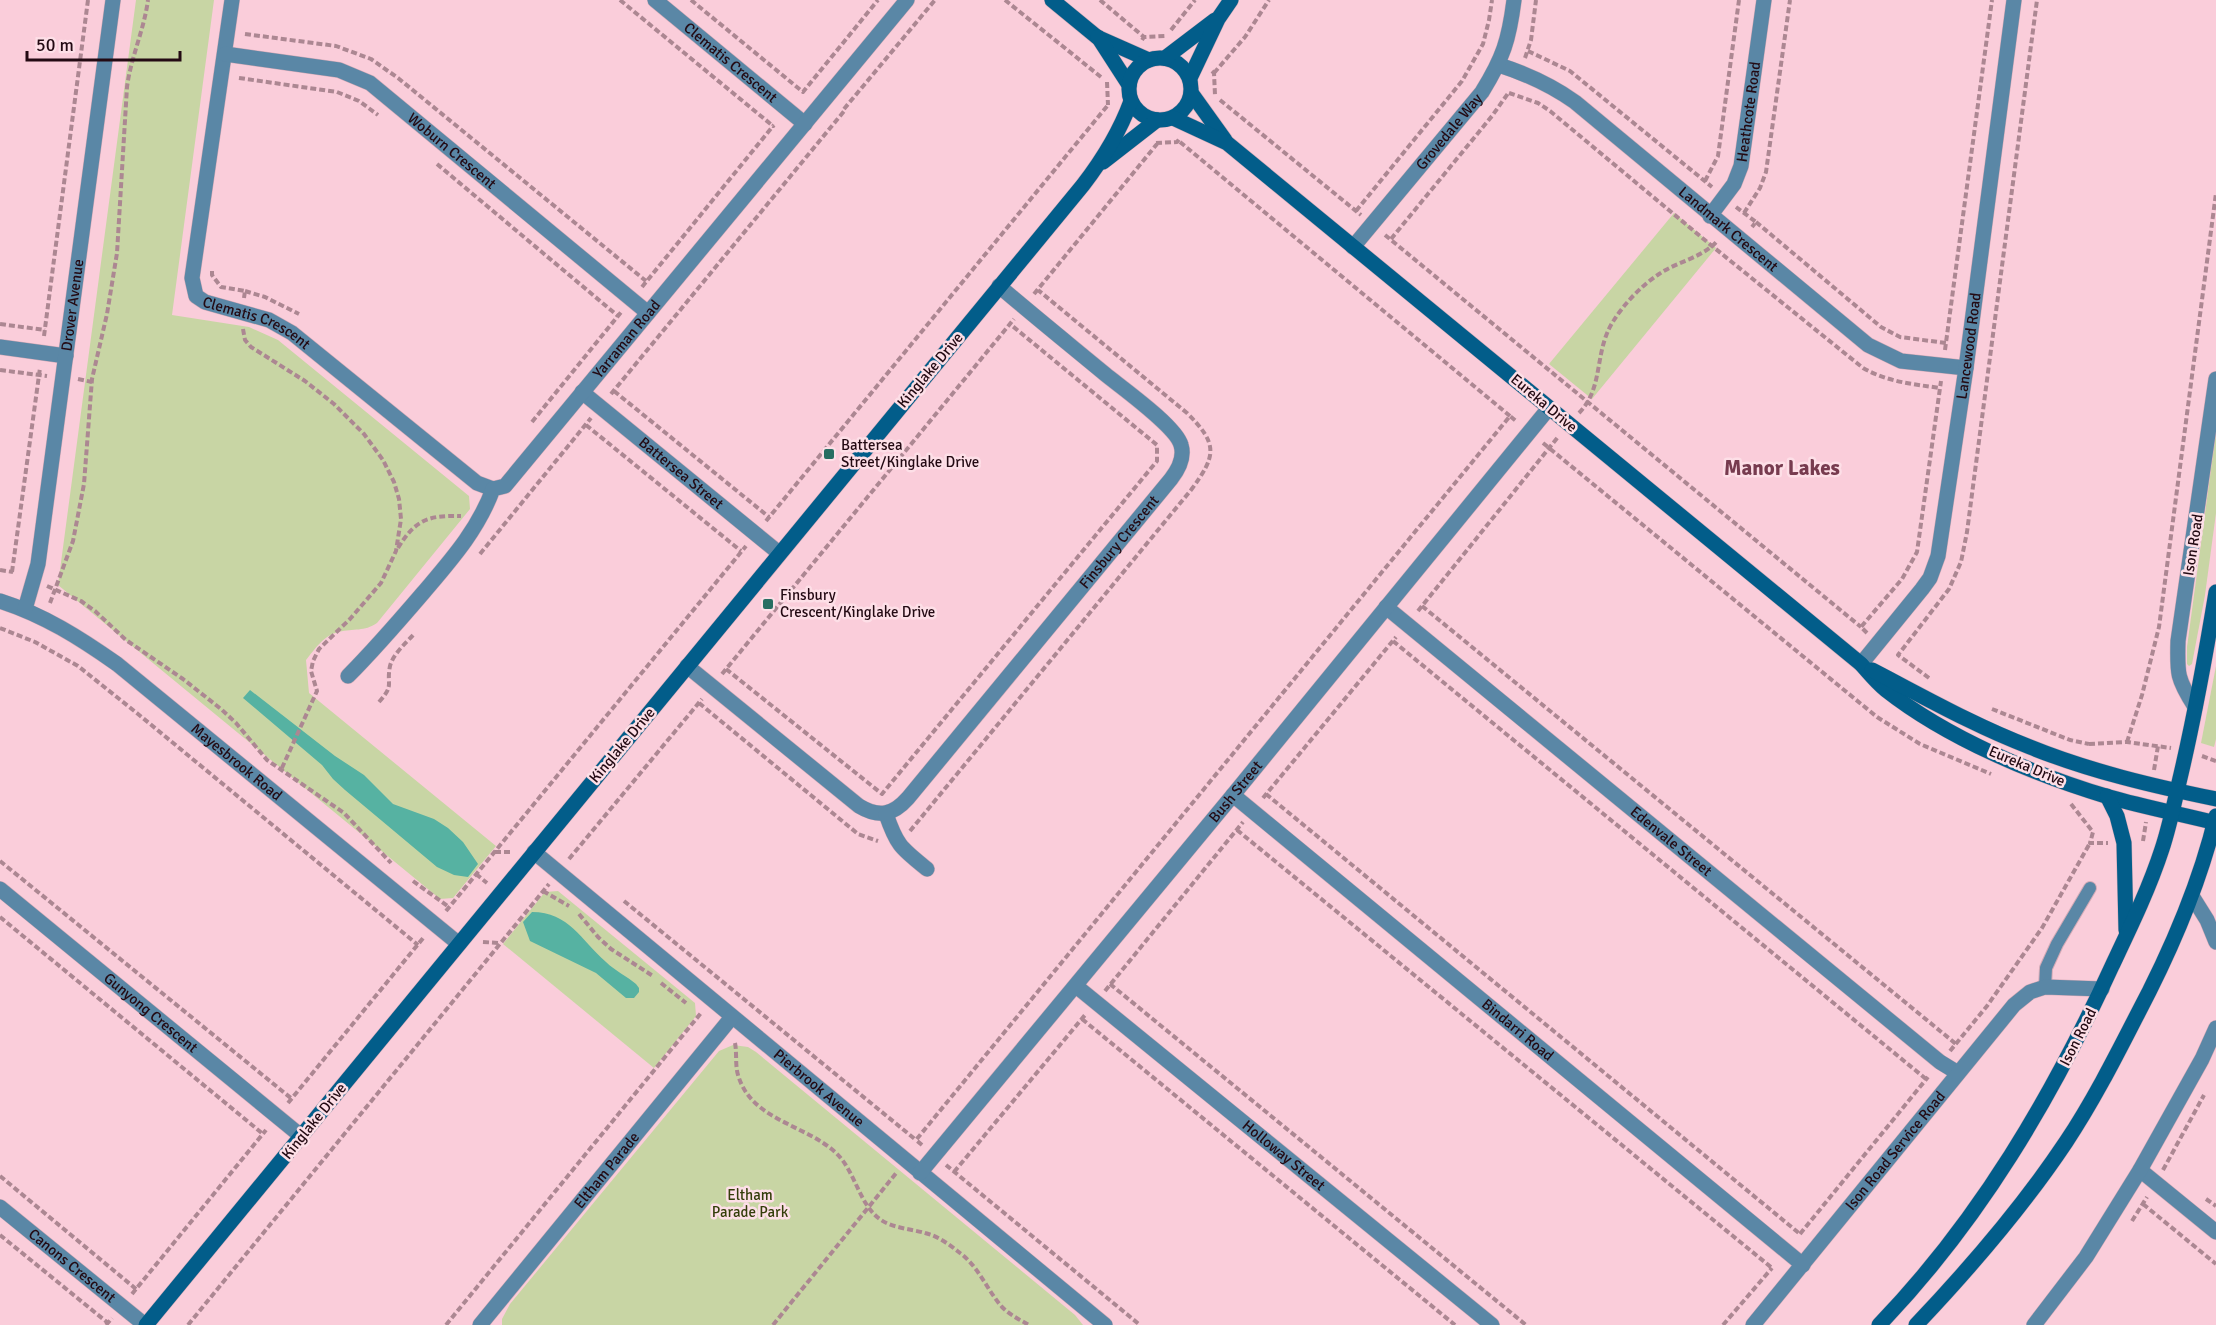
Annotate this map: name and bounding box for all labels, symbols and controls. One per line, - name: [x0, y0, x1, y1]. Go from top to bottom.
- street label: Clematis Crescent: [680, 19, 781, 106]
- scale bar: [27, 24, 180, 62]
- text: 50 m: [36, 34, 74, 56]
- street label: Heathcote Road: [1733, 60, 1764, 163]
- street label: Grovedale Way: [1412, 90, 1486, 174]
- street label: Woburn Crescent: [404, 109, 500, 193]
- street label: Landmark Crescent: [1675, 183, 1782, 276]
- street label: Drover Avenue: [57, 258, 87, 352]
- street label: Lancewood Road: [1952, 291, 1985, 400]
- street label: Clematis Crescent: [201, 293, 314, 353]
- street label: Yarraman Road: [589, 296, 664, 382]
- street label: Kinglake Drive: [893, 329, 967, 411]
- street label: Eureka Drive: [1507, 370, 1581, 436]
- street label: Battersea Street: [635, 433, 727, 513]
- place label: Battersea Street/Kinglake Drive: [841, 436, 979, 471]
- marker: Battersea Street/Kinglake Drive: [822, 447, 836, 461]
- district label: Manor Lakes: [1724, 455, 1840, 481]
- street label: Finsbury Crescent: [1075, 492, 1163, 592]
- street label: Ison Road: [2179, 513, 2207, 577]
- place label: Finsbury Crescent/Kinglake Drive: [780, 586, 935, 621]
- marker: Finsbury Crescent/Kinglake Drive: [761, 597, 775, 611]
- street label: Kinglake Drive: [585, 704, 659, 786]
- street label: Mayesbrook Road: [187, 719, 286, 804]
- street label: Eureka Drive: [1986, 742, 2068, 790]
- street label: Bush Street: [1205, 757, 1266, 826]
- street label: Edenvale Street: [1627, 802, 1716, 880]
- street label: Gunyong Crescent: [100, 969, 201, 1057]
- street label: Bindarri Road: [1478, 995, 1557, 1065]
- street label: Ison Road: [2056, 1005, 2100, 1069]
- street label: Pierbrook Avenue: [770, 1045, 868, 1131]
- street label: Kinglake Drive: [278, 1079, 350, 1163]
- street label: Ison Road Service Road: [1841, 1087, 1949, 1214]
- street label: Holloway Street: [1239, 1116, 1329, 1194]
- street label: Eltham Parade: [570, 1128, 643, 1212]
- park label: Eltham Parade Park: [712, 1186, 789, 1221]
- street label: Canons Crescent: [25, 1225, 119, 1306]

